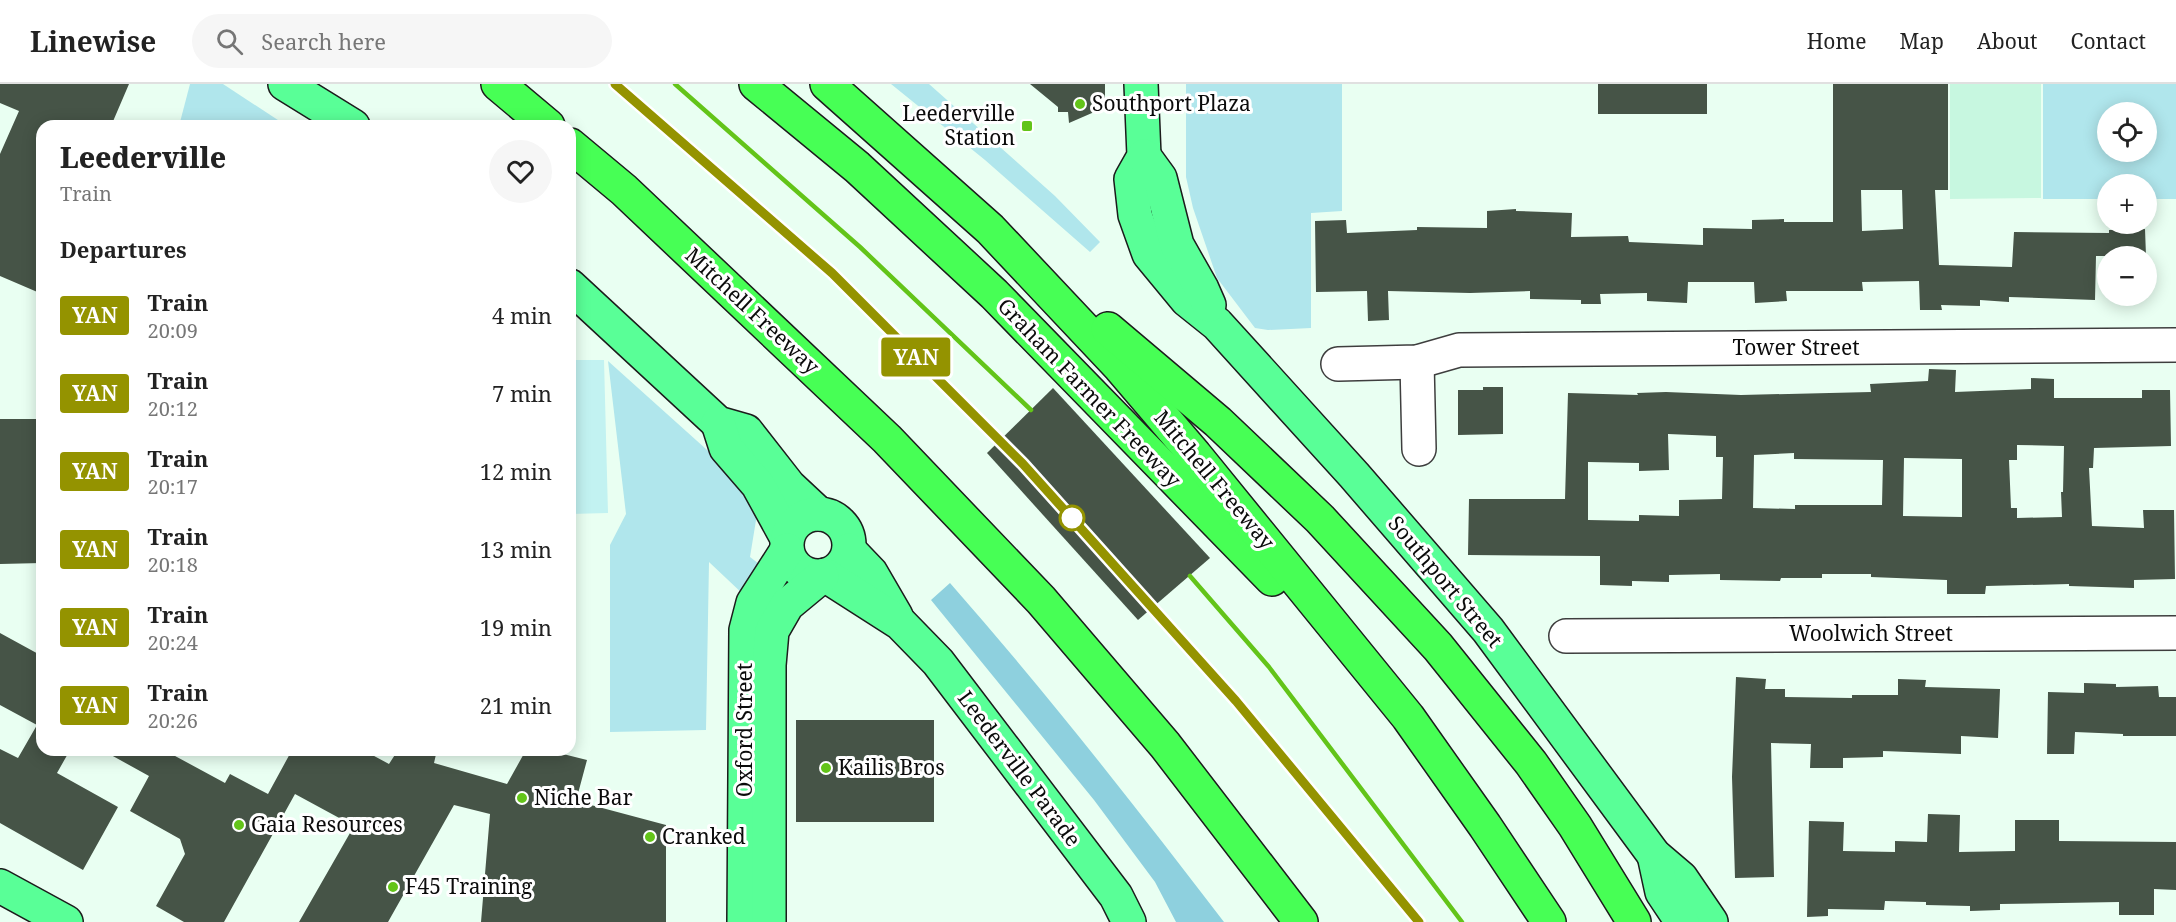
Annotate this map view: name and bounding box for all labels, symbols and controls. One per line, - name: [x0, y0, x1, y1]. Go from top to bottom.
- search box: [192, 14, 612, 68]
- text: Linewise: [30, 22, 156, 60]
- icon: search: [213, 25, 246, 58]
- text: Search here: [261, 26, 386, 56]
- text: Home: [1807, 27, 1867, 55]
- text: Map: [1900, 27, 1944, 55]
- text: About: [1977, 27, 2038, 55]
- text: Contact: [2071, 27, 2146, 55]
- place label: Southport Plaza: [1092, 89, 1251, 117]
- marker: Southport Plaza: [1073, 97, 1087, 111]
- place label: Leederville Station: [902, 99, 1015, 151]
- map controls: [2097, 102, 2157, 306]
- button: locate: [2097, 102, 2157, 162]
- marker: Leederville Station: [1020, 119, 1034, 133]
- text: Leederville: [60, 138, 226, 176]
- button: heart: [489, 140, 552, 203]
- button: +: [2097, 174, 2157, 234]
- text: Train: [60, 180, 112, 207]
- text: Departures: [60, 234, 187, 264]
- street label: Mitchell Freeway: [680, 241, 826, 380]
- button: −: [2097, 246, 2157, 306]
- text: Train: [147, 287, 209, 317]
- street label: Graham Farmer Freeway: [992, 292, 1188, 493]
- text: 4 min: [492, 300, 552, 330]
- text: YAN: [72, 301, 117, 329]
- text: 20:09: [147, 317, 198, 344]
- street label: Tower Street: [1732, 333, 1860, 361]
- line badge: YAN: [882, 338, 950, 376]
- text: YAN: [893, 343, 939, 371]
- text: Train: [147, 365, 209, 395]
- text: 7 min: [492, 378, 552, 408]
- text: YAN: [72, 379, 117, 407]
- text: 20:12: [147, 395, 198, 422]
- street label: Mitchell Freeway: [1148, 404, 1281, 555]
- text: Train: [147, 443, 209, 473]
- text: 12 min: [480, 456, 552, 486]
- text: YAN: [72, 457, 117, 485]
- text: 20:17: [147, 473, 198, 500]
- unlabelled marker: [1059, 505, 1085, 531]
- street label: Southport Street: [1382, 510, 1509, 653]
- text: Train: [147, 521, 209, 551]
- text: 13 min: [480, 534, 552, 564]
- text: YAN: [72, 535, 117, 563]
- text: 20:18: [147, 551, 198, 578]
- text: Train: [147, 599, 209, 629]
- text: 19 min: [480, 612, 552, 642]
- text: YAN: [72, 613, 117, 641]
- street label: Woolwich Street: [1789, 619, 1953, 647]
- text: 20:24: [147, 629, 198, 656]
- street label: Oxford Street: [730, 663, 758, 797]
- text: Train: [147, 677, 209, 707]
- street label: Leederville Parade: [952, 685, 1088, 852]
- text: 21 min: [480, 690, 552, 720]
- text: YAN: [72, 691, 117, 719]
- text: 20:26: [147, 707, 198, 734]
- place label: Kailis Bros: [838, 753, 945, 781]
- marker: Kailis Bros: [819, 761, 833, 775]
- place label: Niche Bar: [534, 783, 633, 811]
- marker: Niche Bar: [515, 791, 529, 805]
- place label: Gaia Resources: [251, 810, 403, 838]
- marker: Gaia Resources: [232, 818, 246, 832]
- place label: Cranked: [662, 822, 746, 850]
- marker: Cranked: [643, 830, 657, 844]
- place label: F45 Training: [405, 872, 533, 900]
- marker: F45 Training: [386, 880, 400, 894]

